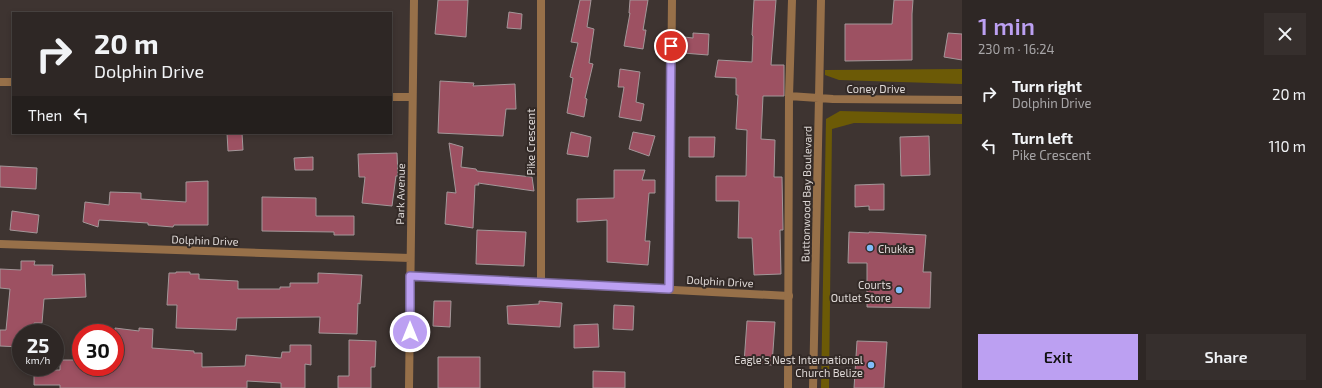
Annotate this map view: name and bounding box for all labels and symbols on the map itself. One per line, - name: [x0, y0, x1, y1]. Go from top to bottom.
- pin: [654, 29, 688, 63]
- street label: Coney Drive: [847, 82, 906, 95]
- street label: Pike Crescent: [524, 109, 537, 175]
- street label: Buttonwood Bay Boulevard: [798, 126, 814, 262]
- street label: Park Avenue: [393, 163, 407, 225]
- street label: Dolphin Drive: [171, 232, 239, 248]
- place label: Chukka: [878, 242, 914, 255]
- marker: Chukka: [865, 243, 875, 253]
- street label: Dolphin Drive: [686, 273, 754, 289]
- place label: Courts Outlet Store: [831, 278, 891, 304]
- marker: Courts Outlet Store: [894, 285, 904, 295]
- position arrow: [389, 311, 431, 353]
- speed limit sign: 30: [72, 324, 124, 376]
- place label: Eagle's Nest International Church Belize: [734, 353, 864, 379]
- marker: Eagle's Nest International Church Belize: [866, 360, 876, 370]

